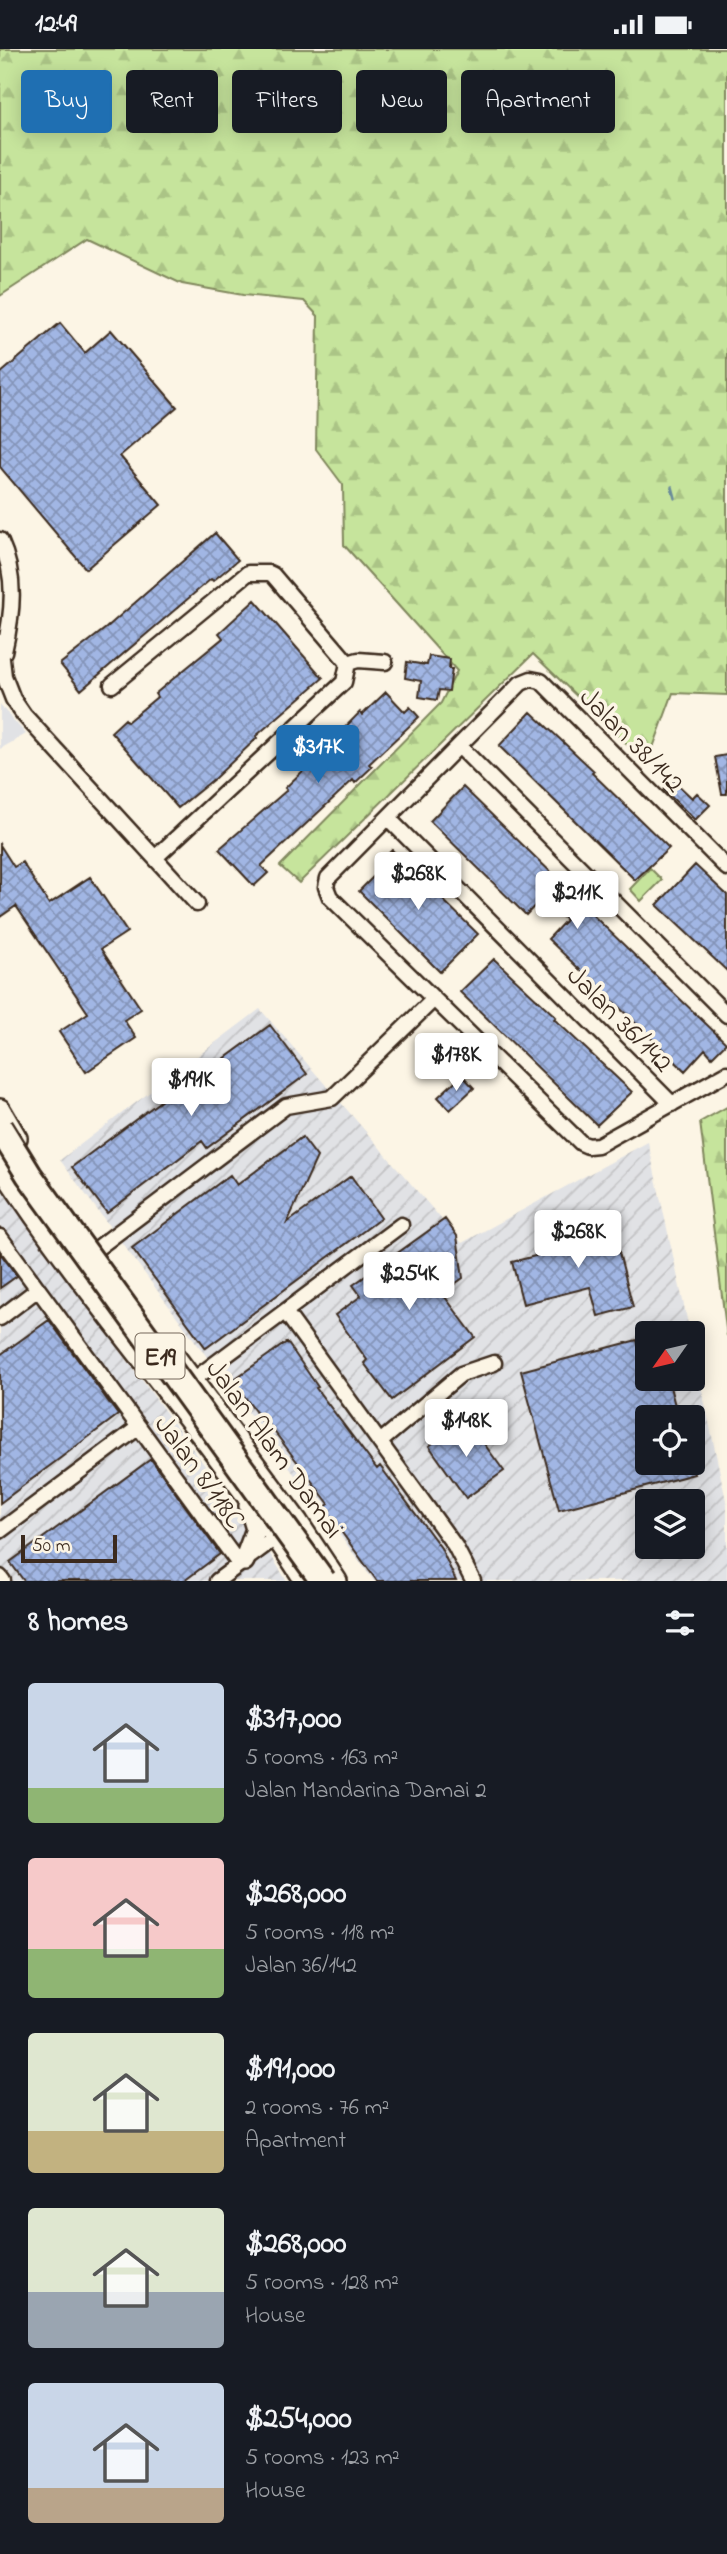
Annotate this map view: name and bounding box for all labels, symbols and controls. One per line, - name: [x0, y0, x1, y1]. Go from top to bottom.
- text: 12:49: [35, 6, 77, 44]
- chip: Buy: [21, 70, 112, 133]
- chip: Rent: [126, 70, 218, 133]
- chip: Filters: [232, 70, 342, 133]
- chip: New: [356, 70, 447, 133]
- chip: Apartment: [461, 70, 615, 133]
- street label: Jalan 38/142: [568, 679, 693, 804]
- pin: $317K: [269, 725, 367, 785]
- text: $317K: [292, 731, 344, 764]
- pin: $268K: [369, 853, 467, 912]
- text: $268K: [390, 858, 446, 891]
- pin: $211K: [528, 871, 626, 931]
- text: $211K: [551, 877, 603, 910]
- street label: Jalan 36/142: [556, 958, 681, 1083]
- pin: $178K: [407, 1033, 505, 1093]
- text: $178K: [431, 1039, 481, 1072]
- pin: $191K: [142, 1059, 240, 1118]
- text: $191K: [168, 1064, 214, 1097]
- pin: $268K: [529, 1211, 627, 1270]
- text: $268K: [550, 1216, 606, 1249]
- pin: $254K: [360, 1253, 458, 1312]
- text: $254K: [379, 1258, 439, 1291]
- north arrow: [635, 1321, 705, 1391]
- map controls: [635, 1321, 705, 1559]
- road number: E19: [136, 1333, 184, 1379]
- street label: Jalan Alam Damai: [194, 1352, 352, 1548]
- pin: $148K: [417, 1399, 515, 1459]
- text: $148K: [441, 1405, 491, 1438]
- button: locate: [635, 1405, 705, 1475]
- street label: Jalan 8/118C: [143, 1407, 254, 1539]
- button: layers: [635, 1489, 705, 1559]
- scale bar: [21, 1532, 117, 1564]
- text: 50 m: [32, 1533, 71, 1560]
- text: 8 homes: [28, 1601, 129, 1645]
- icon: filters: [661, 1604, 699, 1642]
- text: $317,000: [245, 1698, 341, 1742]
- icon: home: [84, 1711, 168, 1795]
- text: 5 rooms · 163 m²: [245, 1742, 398, 1775]
- text: Jalan Mandarina Damai 2: [245, 1775, 487, 1808]
- text: $268,000: [245, 1873, 347, 1917]
- icon: home: [84, 1886, 168, 1970]
- text: 5 rooms · 118 m²: [245, 1917, 395, 1950]
- text: Jalan 36/142: [245, 1950, 357, 1983]
- text: $191,000: [245, 2048, 335, 2092]
- icon: home: [84, 2061, 168, 2145]
- text: 2 rooms · 76 m²: [245, 2092, 389, 2125]
- text: Apartment: [245, 2125, 346, 2158]
- text: $268,000: [245, 2223, 347, 2267]
- icon: home: [84, 2236, 168, 2320]
- text: 5 rooms · 128 m²: [245, 2267, 399, 2300]
- text: House: [245, 2300, 305, 2333]
- text: $254,000: [245, 2398, 352, 2442]
- icon: home: [84, 2411, 168, 2495]
- text: 5 rooms · 123 m²: [245, 2442, 400, 2475]
- text: House: [245, 2475, 305, 2508]

